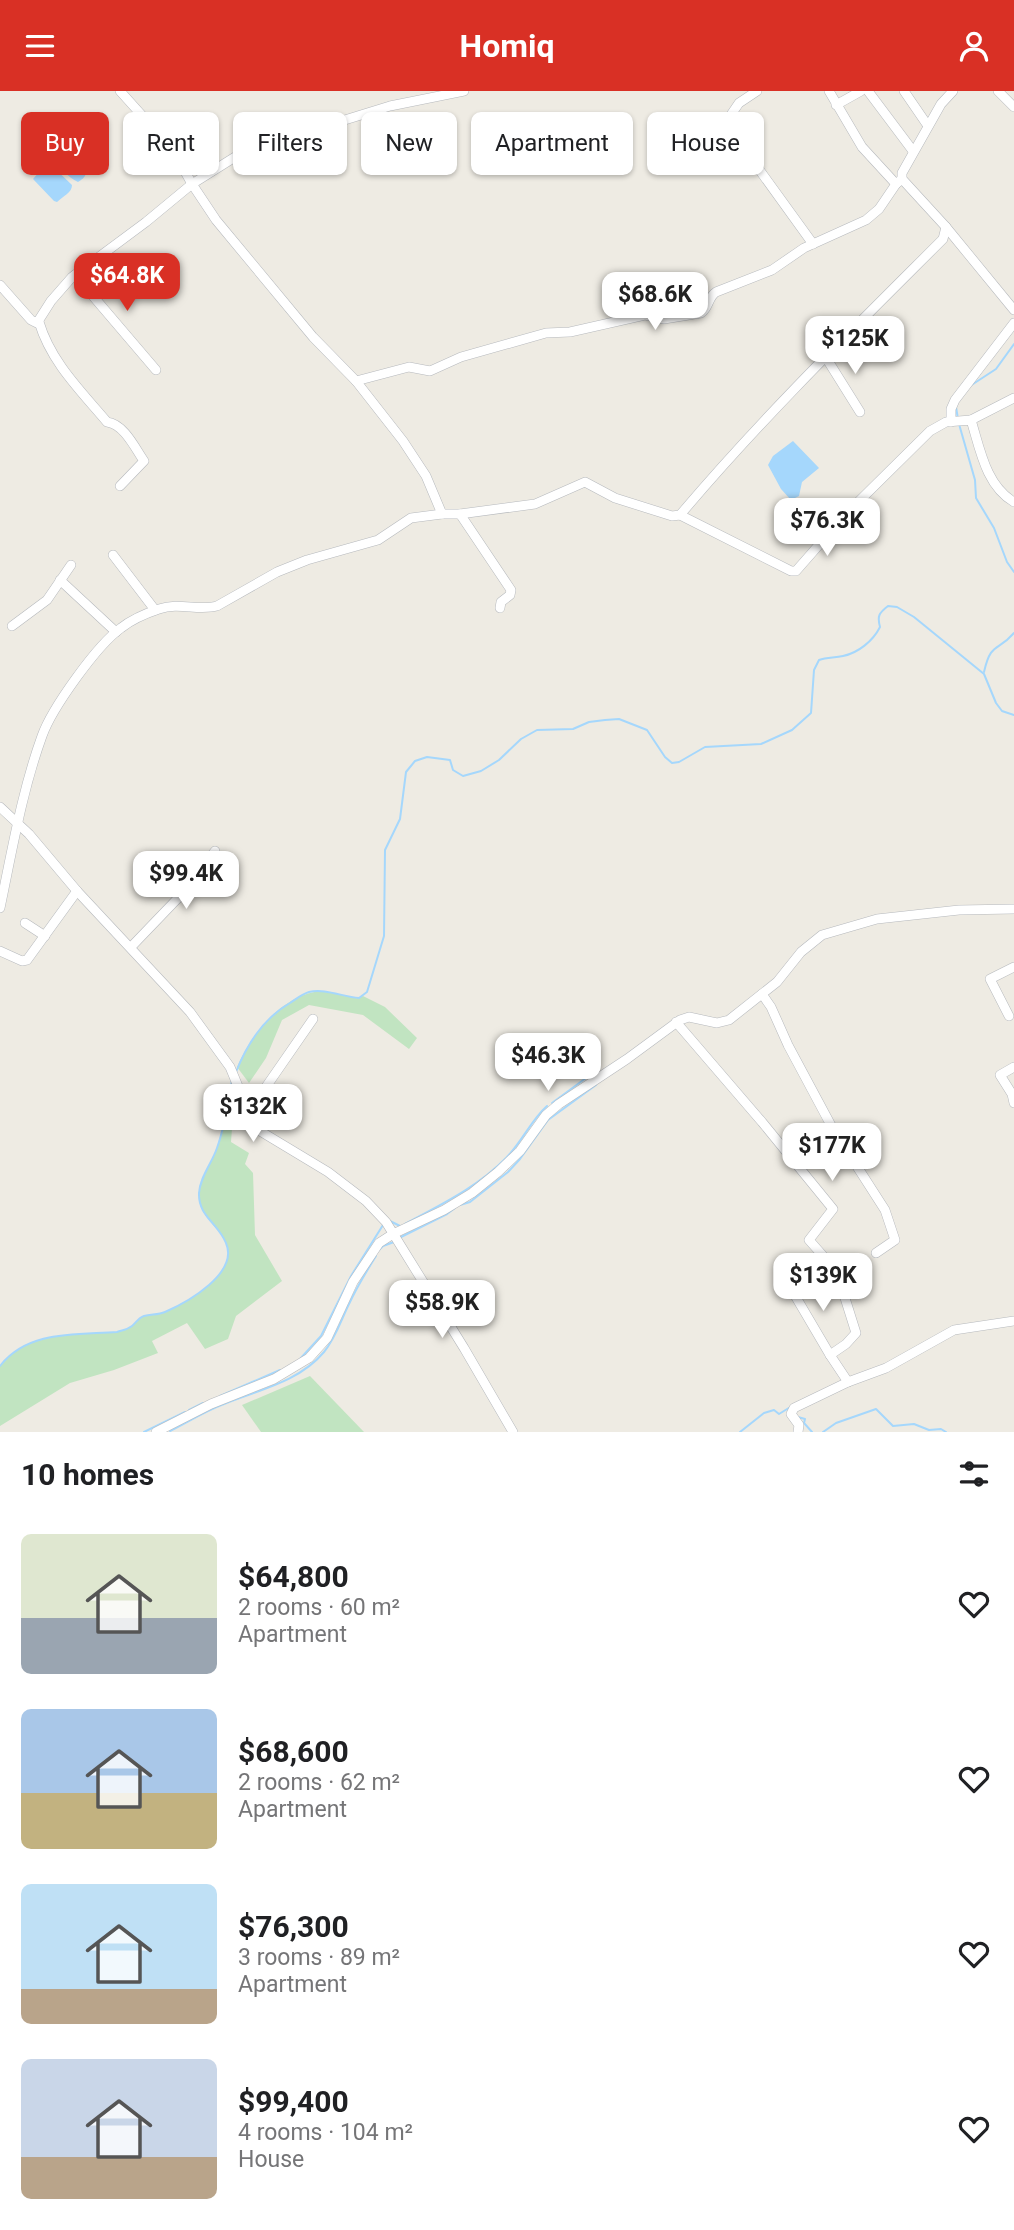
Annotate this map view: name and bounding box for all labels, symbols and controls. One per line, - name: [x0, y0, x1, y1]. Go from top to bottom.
- icon: menu: [21, 27, 59, 65]
- text: Homiq: [460, 27, 554, 65]
- icon: person: [955, 27, 993, 65]
- chip: Buy: [21, 112, 109, 175]
- chip: Rent: [123, 112, 219, 175]
- chip: Filters: [233, 112, 347, 175]
- chip: New: [361, 112, 457, 175]
- chip: Apartment: [471, 112, 633, 175]
- chip: House: [647, 112, 764, 175]
- pin: $64.8K: [70, 253, 184, 313]
- text: $64.8K: [90, 262, 164, 289]
- pin: $68.6K: [598, 273, 712, 332]
- text: $68.6K: [618, 281, 692, 308]
- pin: $125K: [806, 317, 904, 376]
- text: $125K: [821, 325, 889, 352]
- pin: $76.3K: [770, 498, 884, 558]
- text: $76.3K: [790, 507, 864, 534]
- pin: $99.4K: [129, 851, 243, 911]
- text: $99.4K: [149, 860, 223, 887]
- pin: $46.3K: [491, 1033, 605, 1093]
- text: $46.3K: [511, 1042, 585, 1069]
- pin: $132K: [204, 1084, 302, 1144]
- text: $132K: [219, 1093, 287, 1120]
- pin: $177K: [783, 1123, 881, 1183]
- text: $177K: [798, 1132, 866, 1159]
- pin: $139K: [774, 1253, 872, 1313]
- text: $139K: [789, 1262, 857, 1289]
- pin: $58.9K: [385, 1281, 499, 1340]
- text: $58.9K: [405, 1289, 479, 1316]
- icon: filters: [955, 1455, 993, 1493]
- text: 10 homes: [21, 1457, 154, 1492]
- text: $64,800: [238, 1559, 349, 1594]
- icon: home: [77, 1562, 161, 1646]
- icon: heart: [955, 1585, 993, 1623]
- text: 2 rooms · 60 m²: [238, 1594, 400, 1621]
- text: Apartment: [238, 1621, 347, 1648]
- text: $68,600: [238, 1734, 349, 1769]
- icon: home: [77, 1737, 161, 1821]
- icon: heart: [955, 1760, 993, 1798]
- text: 2 rooms · 62 m²: [238, 1769, 400, 1796]
- text: Apartment: [238, 1796, 347, 1823]
- text: $76,300: [238, 1909, 349, 1944]
- icon: home: [77, 1912, 161, 1996]
- icon: heart: [955, 1935, 993, 1973]
- text: 3 rooms · 89 m²: [238, 1944, 400, 1971]
- text: Apartment: [238, 1971, 347, 1998]
- text: $99,400: [238, 2084, 349, 2119]
- icon: home: [77, 2087, 161, 2171]
- icon: heart: [955, 2110, 993, 2148]
- text: 4 rooms · 104 m²: [238, 2119, 413, 2146]
- text: House: [238, 2146, 304, 2173]

